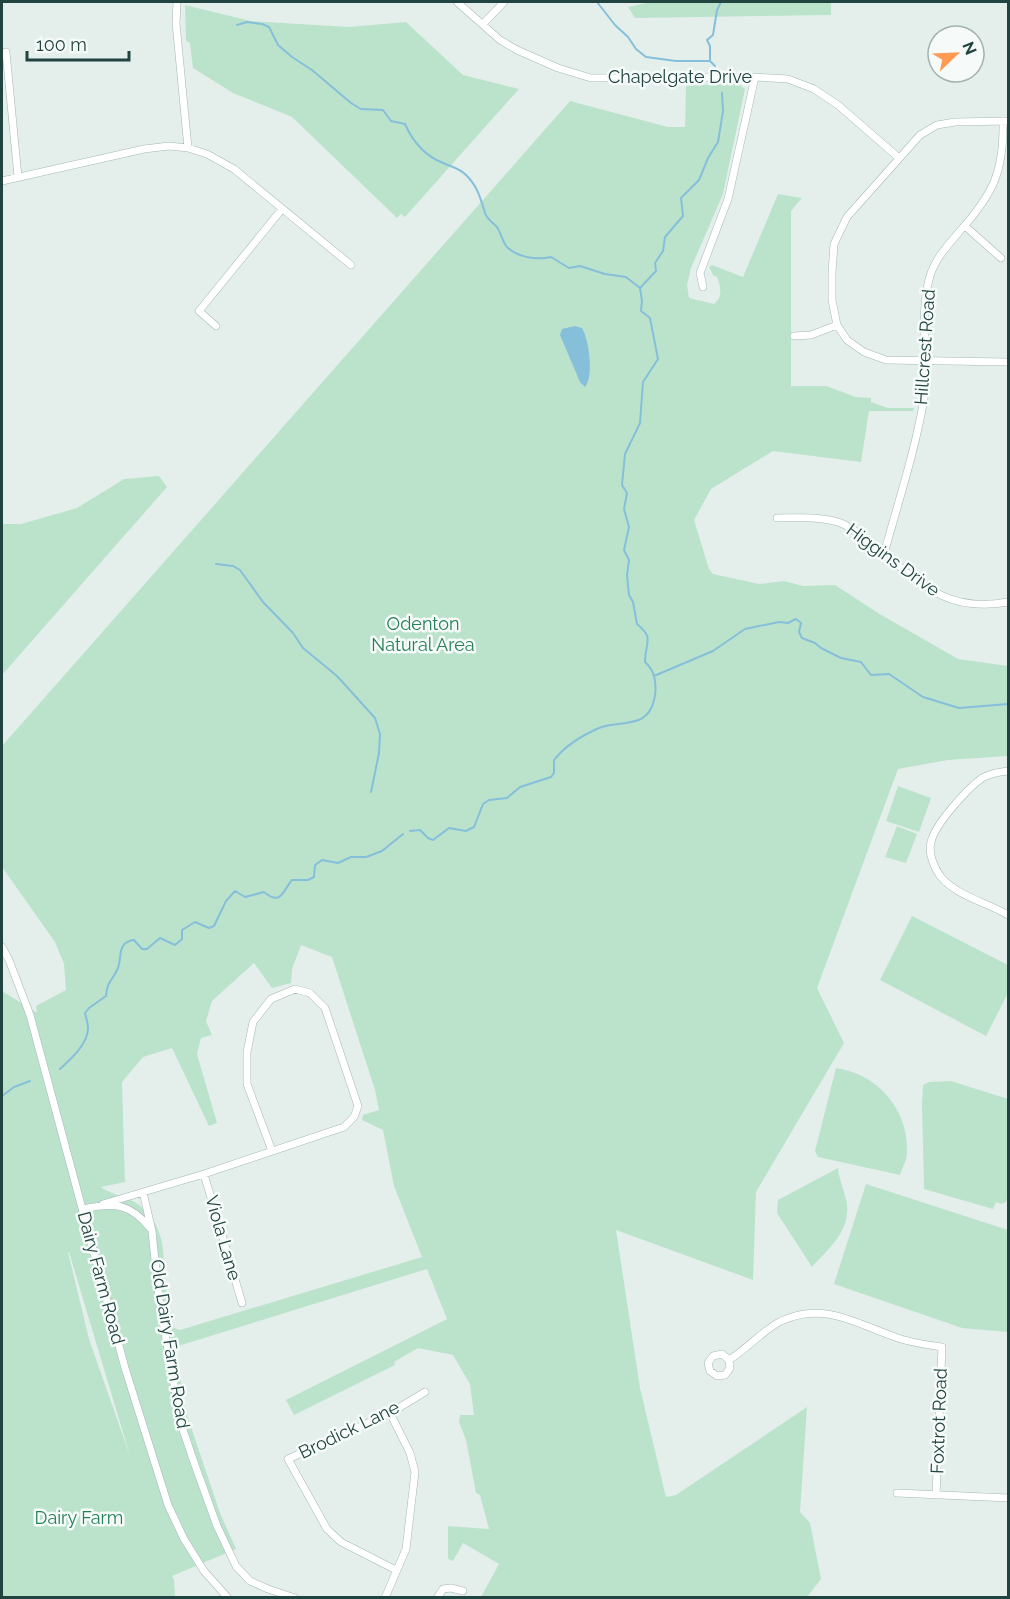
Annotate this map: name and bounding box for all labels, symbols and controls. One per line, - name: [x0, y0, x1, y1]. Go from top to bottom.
- scale bar: [27, 24, 129, 62]
- north arrow: [926, 24, 986, 84]
- text: 100 m: [36, 34, 87, 55]
- text: N: [958, 39, 980, 58]
- street label: Chapelgate Drive: [608, 66, 752, 87]
- street label: Hillcrest Road: [910, 288, 939, 406]
- street label: Higgins Drive: [843, 519, 944, 601]
- park label: Odenton Natural Area: [371, 613, 475, 655]
- street label: Viola Lane: [201, 1193, 246, 1283]
- street label: Dairy Farm Road: [74, 1209, 129, 1347]
- street label: Old Dairy Farm Road: [147, 1258, 194, 1430]
- street label: Foxtrot Road: [926, 1368, 951, 1474]
- street label: Brodick Lane: [295, 1396, 403, 1463]
- park label: Dairy Farm: [35, 1507, 123, 1528]

